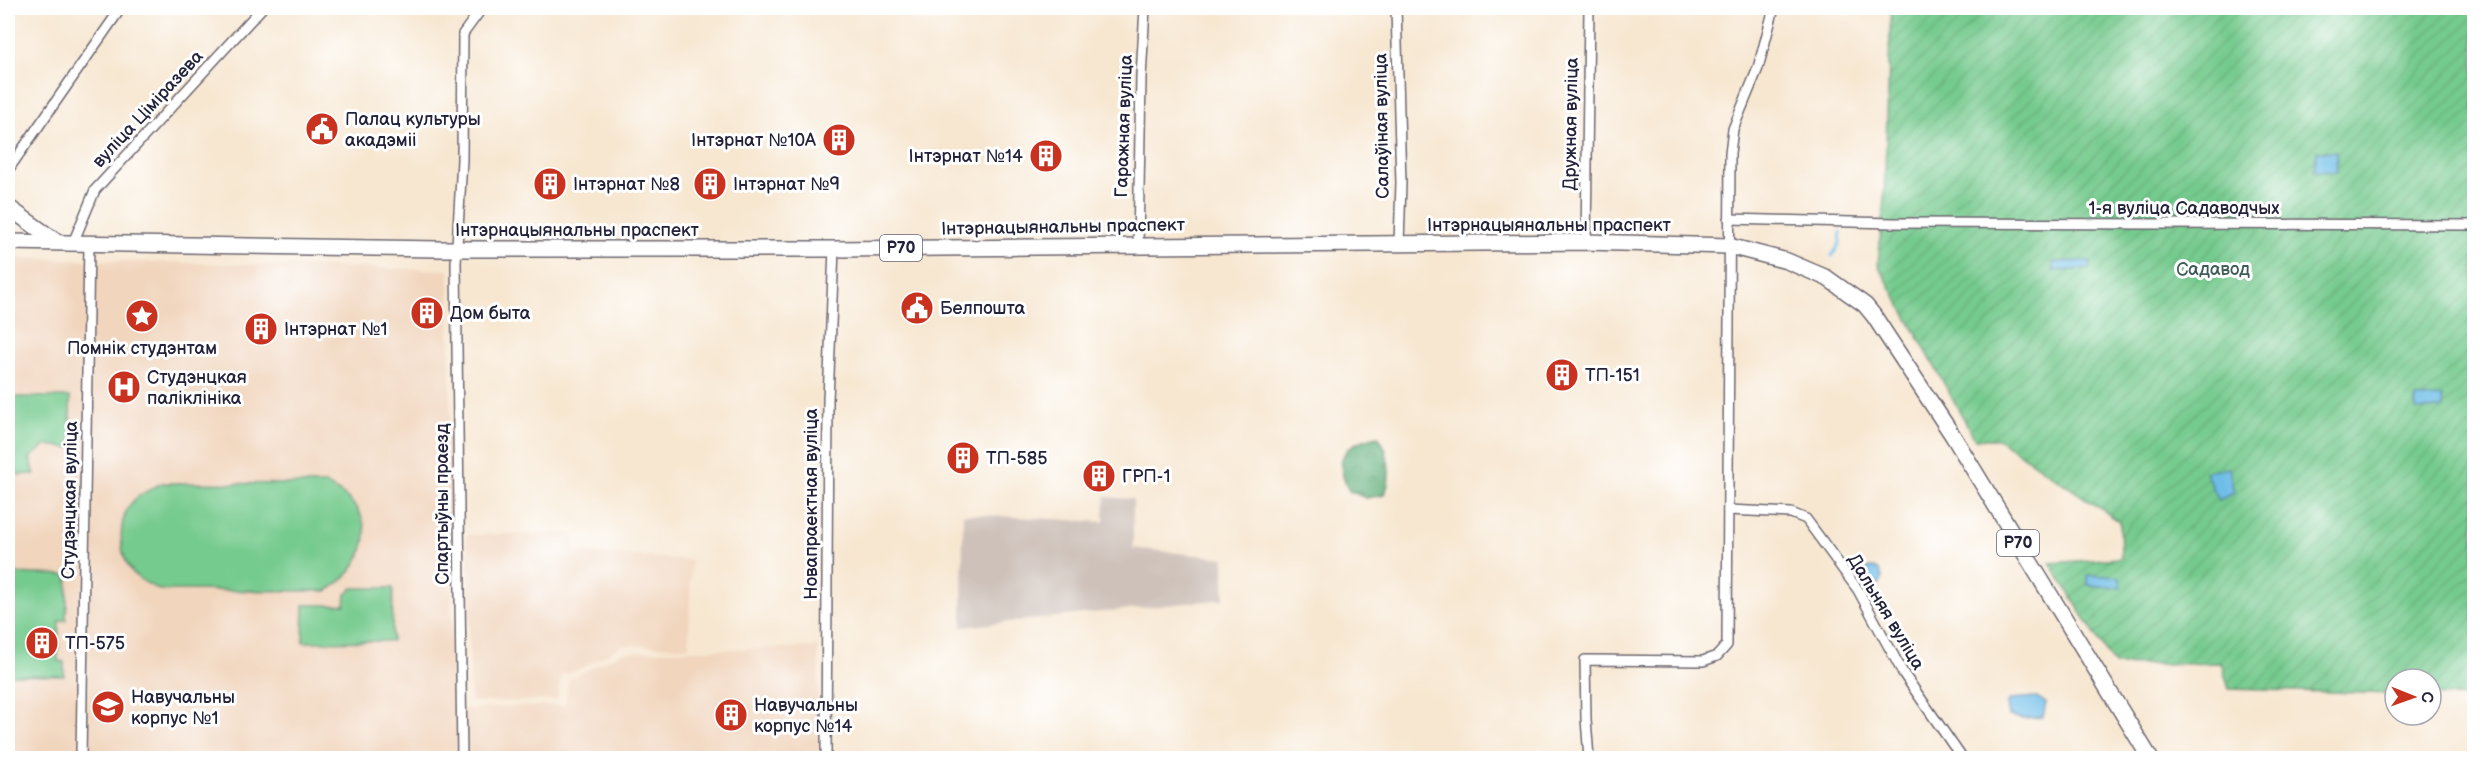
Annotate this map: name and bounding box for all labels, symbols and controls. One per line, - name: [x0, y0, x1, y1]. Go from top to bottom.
- street label: вуліца Ціміразева: [88, 46, 208, 172]
- street label: Салаўіная вуліца: [1370, 53, 1394, 199]
- street label: Гаражная вуліца: [1111, 54, 1137, 198]
- street label: Дружная вуліца: [1559, 57, 1583, 191]
- place label: Палац культуры акадэміі: [345, 109, 481, 151]
- public building icon: Палац культуры акадэміі: [304, 111, 340, 147]
- building icon: Інтэрнат №10А: [821, 122, 857, 158]
- place label: Інтэрнат №10А: [691, 130, 816, 151]
- building icon: Інтэрнат №14: [1028, 138, 1064, 174]
- place label: Інтэрнат №14: [909, 146, 1023, 167]
- building icon: Інтэрнат №8: [532, 166, 568, 202]
- building icon: Інтэрнат №9: [692, 166, 728, 202]
- place label: Інтэрнат №8: [573, 174, 680, 195]
- place label: Інтэрнат №9: [733, 174, 840, 195]
- street label: 1-я вуліца Садаводчых: [2089, 198, 2279, 219]
- street label: Інтэрнацыянальны праспект: [941, 214, 1186, 240]
- street label: Інтэрнацыянальны праспект: [1427, 215, 1672, 236]
- street label: Інтэрнацыянальны праспект: [455, 220, 700, 241]
- road number: Р70: [880, 235, 922, 261]
- park label: Садавод: [2176, 259, 2250, 280]
- public building icon: Белпошта: [899, 290, 935, 326]
- building icon: Дом быта: [409, 295, 445, 331]
- place icon: Помнік студэнтам: [124, 298, 160, 334]
- place label: Белпошта: [940, 298, 1025, 319]
- place label: Дом быта: [450, 303, 531, 324]
- building icon: Інтэрнат №1: [243, 311, 279, 347]
- place label: Інтэрнат №1: [284, 319, 387, 340]
- place label: Помнік студэнтам: [67, 338, 217, 359]
- building icon: ТП-151: [1544, 357, 1580, 393]
- place label: ТП-151: [1585, 365, 1640, 386]
- place label: Студэнцкая паліклініка: [147, 367, 247, 409]
- hospital icon: Студэнцкая паліклініка: [106, 369, 142, 405]
- street label: Новапраектная вуліца: [801, 408, 822, 600]
- street label: Студэнцкая вуліца: [58, 420, 82, 579]
- street label: Спартыўны праезд: [432, 423, 453, 585]
- building icon: ТП-585: [945, 440, 981, 476]
- place label: ТП-585: [986, 448, 1048, 469]
- building icon: ГРП-1: [1081, 458, 1117, 494]
- place label: ГРП-1: [1122, 466, 1170, 487]
- road number: Р70: [1997, 530, 2039, 556]
- street label: Дальняя вуліца: [1843, 550, 1929, 674]
- building icon: ТП-575: [24, 625, 60, 661]
- place label: ТП-575: [65, 633, 125, 654]
- north arrow: [2383, 667, 2443, 727]
- place label: Навучальны корпус №1: [131, 687, 235, 729]
- school or university icon: Навучальны корпус №1: [90, 689, 126, 725]
- text: С: [2417, 692, 2436, 703]
- place label: Навучальны корпус №14: [754, 695, 858, 737]
- building icon: Навучальны корпус №14: [713, 697, 749, 733]

